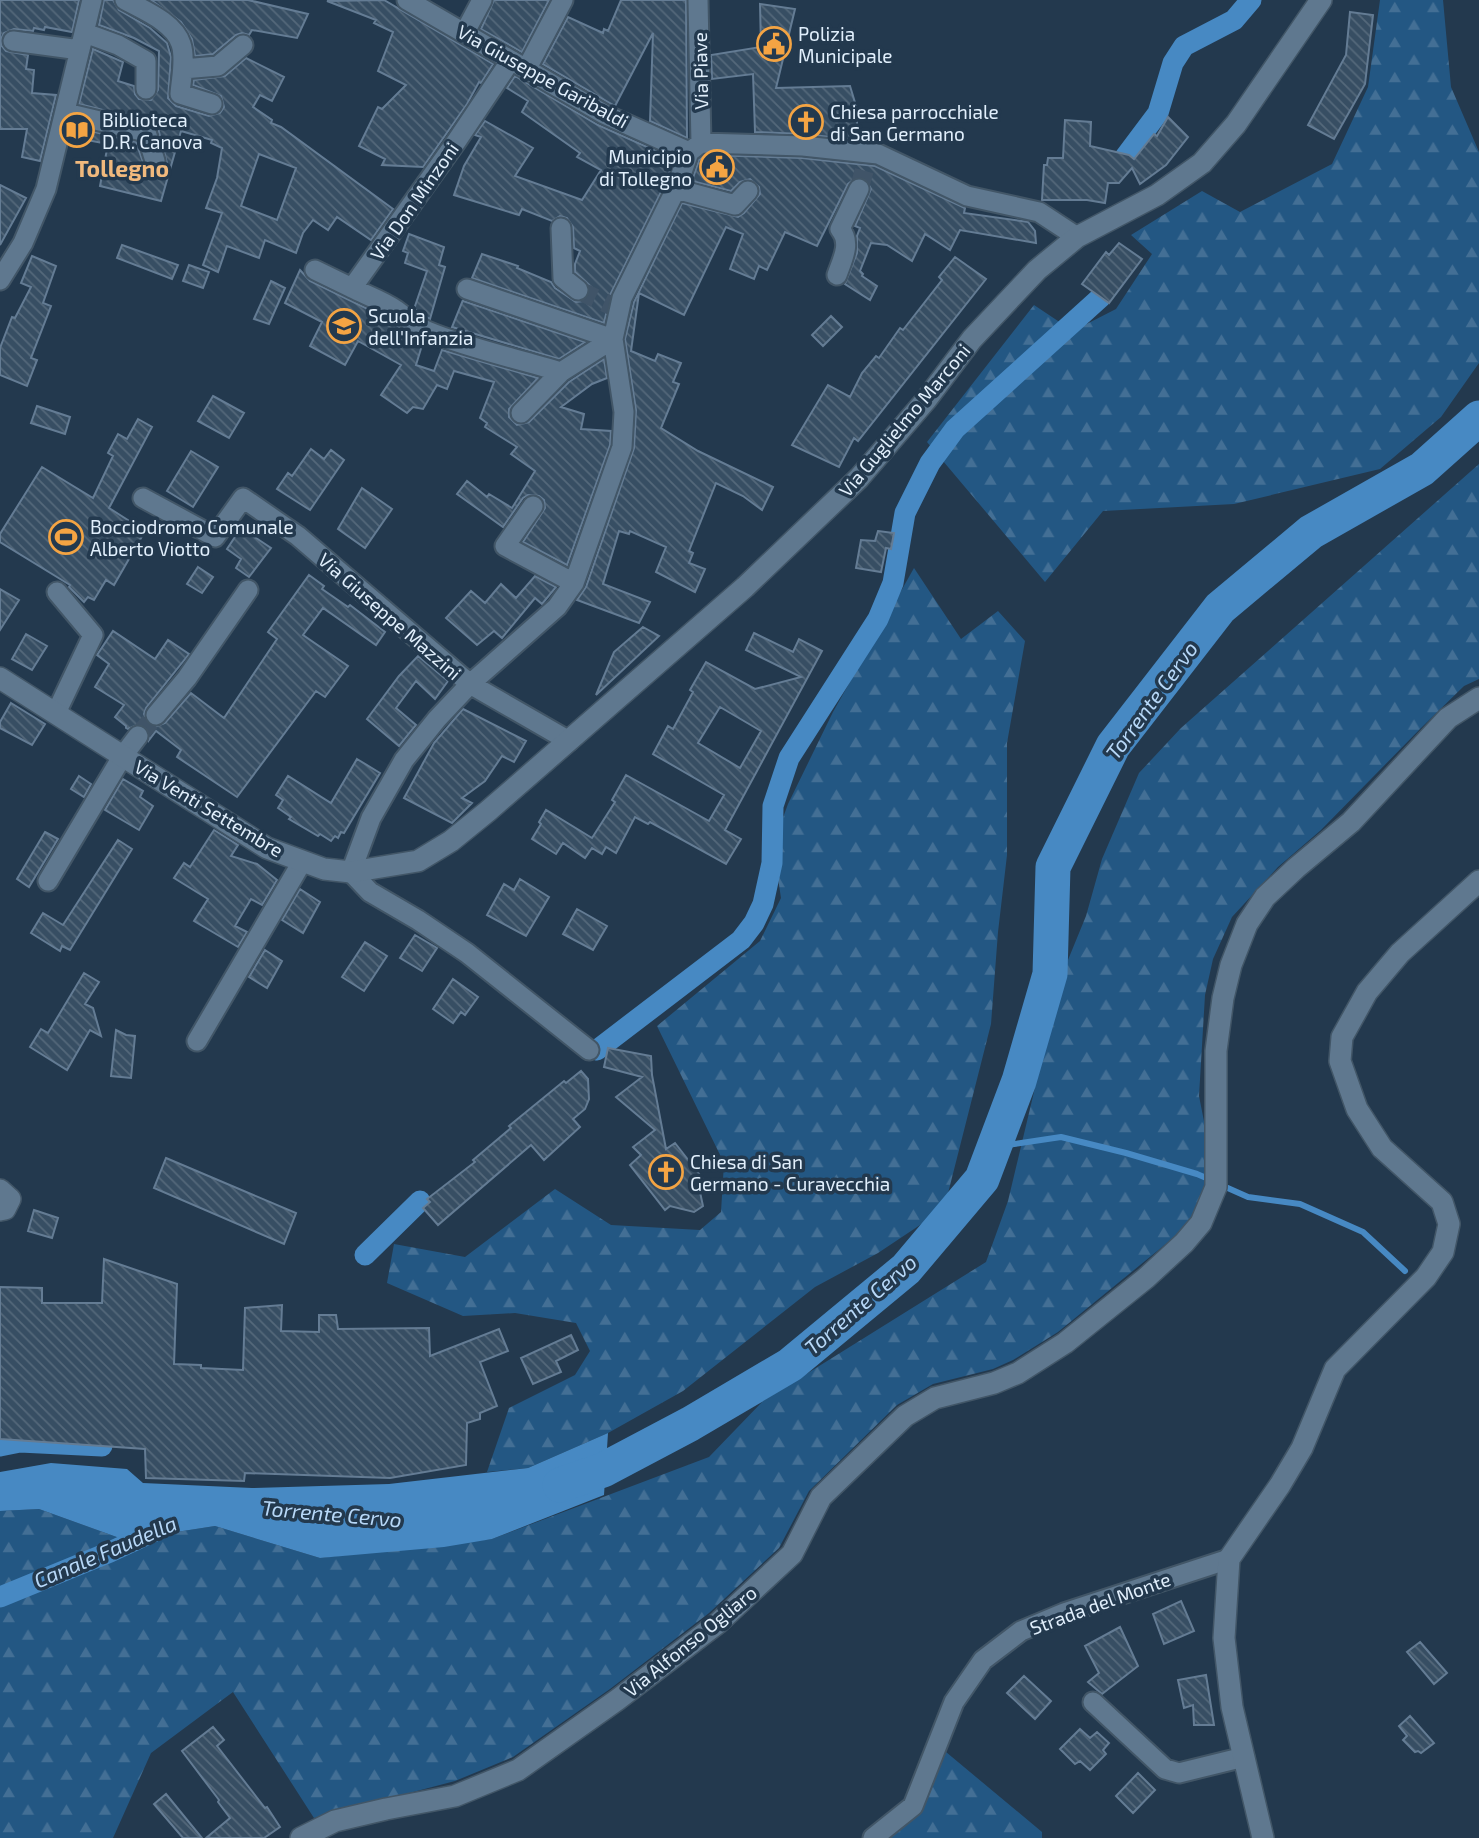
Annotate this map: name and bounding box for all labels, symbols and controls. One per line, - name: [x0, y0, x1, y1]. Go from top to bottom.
- street label: Via Giuseppe Garibaldi: [453, 19, 633, 133]
- place label: Polizia Municipale: [798, 22, 893, 67]
- public building icon: Polizia Municipale: [755, 25, 793, 63]
- street label: Via Piave: [688, 32, 712, 110]
- place label: Chiesa parrocchiale di San Germano: [830, 100, 999, 145]
- church icon: Chiesa parrocchiale di San Germano: [787, 103, 825, 141]
- place label: Biblioteca D.R. Canova: [102, 108, 203, 153]
- library icon: Biblioteca D.R. Canova: [58, 111, 96, 149]
- street label: Via Don Minzoni: [365, 138, 463, 264]
- place label: Municipio di Tollegno: [599, 145, 692, 190]
- public building icon: Municipio di Tollegno: [698, 148, 736, 186]
- district label: Tollegno: [75, 154, 169, 182]
- place label: Scuola dell'Infanzia: [368, 304, 474, 349]
- school or university icon: Scuola dell'Infanzia: [325, 307, 363, 345]
- street label: Via Guglielmo Marconi: [833, 339, 975, 501]
- place label: Bocciodromo Comunale Alberto Viotto: [90, 515, 294, 560]
- sports icon: Bocciodromo Comunale Alberto Viotto: [47, 518, 85, 556]
- street label: Via Giuseppe Mazzini: [314, 548, 466, 684]
- water label: Torrente Cervo: [1100, 636, 1202, 764]
- street label: Via Venti Settembre: [130, 755, 288, 861]
- place label: Chiesa di San Germano - Curavecchia: [690, 1150, 890, 1195]
- church icon: Chiesa di San Germano - Curavecchia: [647, 1153, 685, 1191]
- water label: Torrente Cervo: [799, 1249, 921, 1359]
- water label: Torrente Cervo: [261, 1494, 403, 1532]
- water label: Canale Faudella: [30, 1510, 180, 1592]
- street label: Strada del Monte: [1027, 1567, 1173, 1639]
- street label: Via Alfonso Ogliaro: [619, 1581, 761, 1701]

